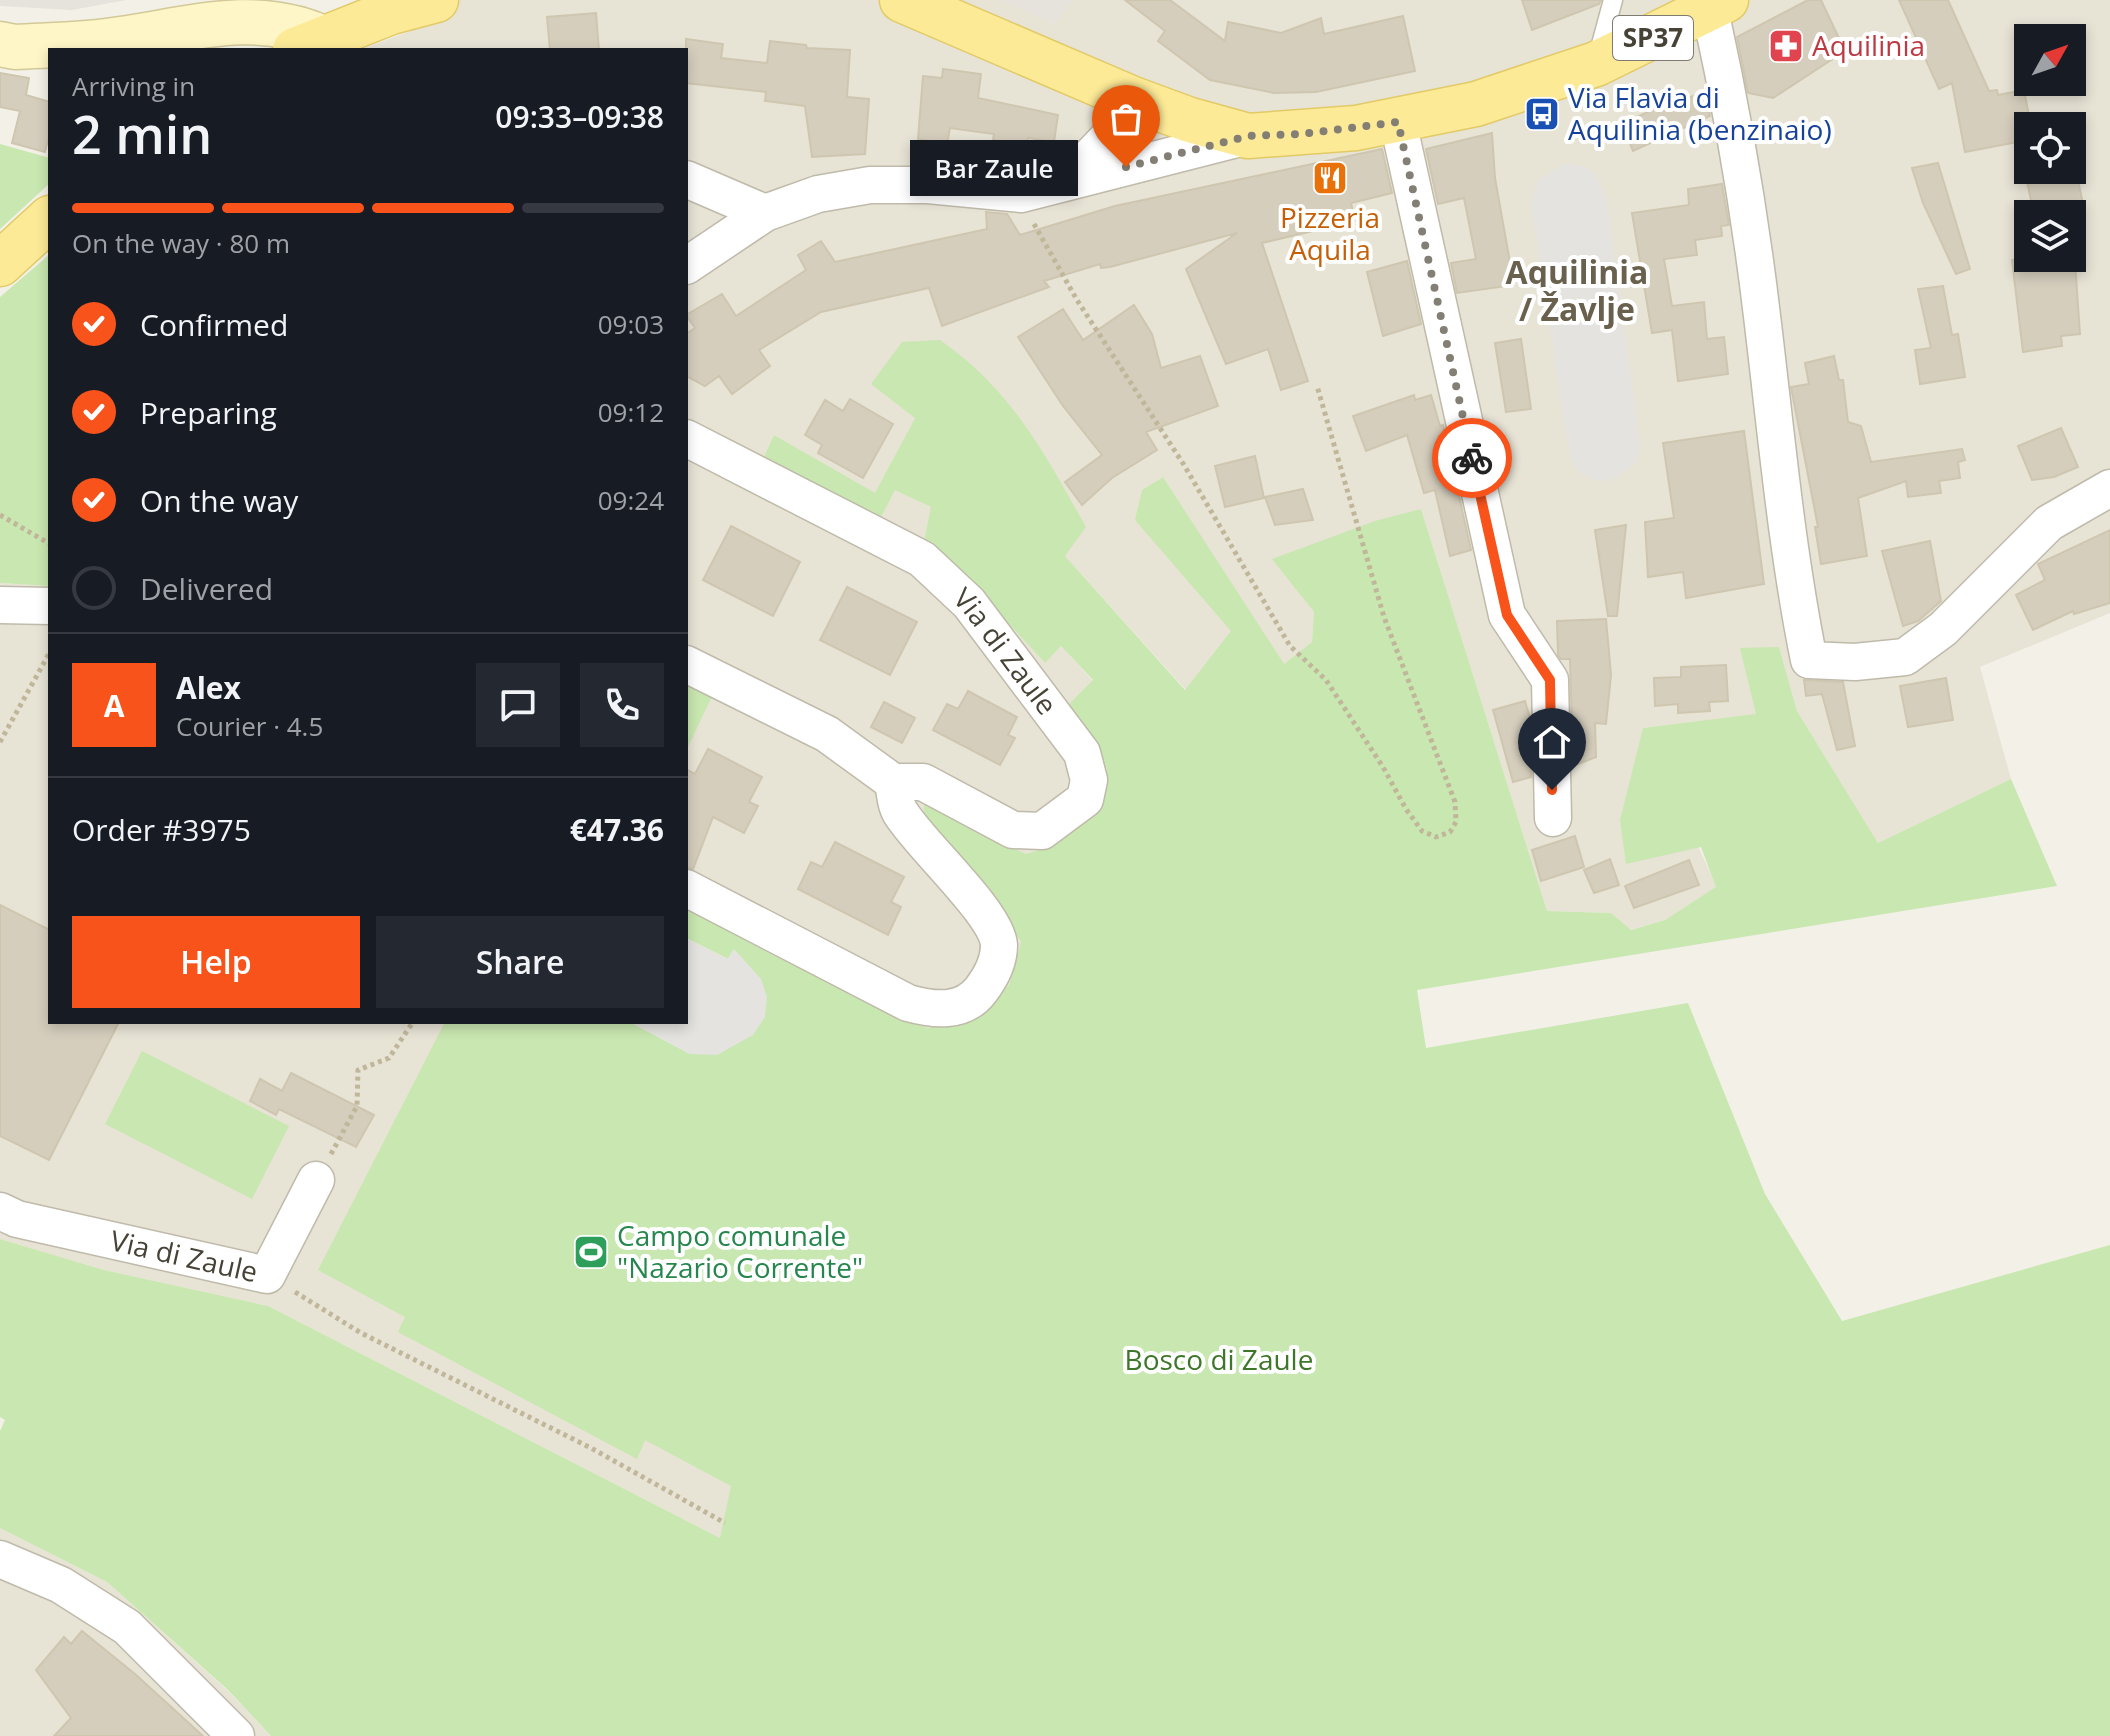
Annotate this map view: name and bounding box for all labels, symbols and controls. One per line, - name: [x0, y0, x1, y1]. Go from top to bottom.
- road number: SP37: [1613, 16, 1693, 60]
- north arrow: [2014, 24, 2086, 96]
- map controls: [2014, 24, 2086, 272]
- place label: Aquilinia: [1812, 26, 1925, 64]
- pharmacy icon: Aquilinia: [1767, 27, 1805, 65]
- text: Arriving in: [72, 68, 195, 104]
- place label: Via Flavia di Aquilinia (benzinaio): [1568, 78, 1832, 148]
- pin: [1092, 85, 1160, 167]
- bus stop icon: Via Flavia di Aquilinia (benzinaio): [1523, 95, 1561, 133]
- text: 09:33–09:38: [495, 96, 664, 137]
- icon: bag: [1104, 97, 1148, 141]
- text: 2 min: [72, 98, 212, 169]
- button: locate: [2014, 112, 2086, 184]
- callout: Bar Zaule: [910, 139, 1078, 195]
- text: Bar Zaule: [935, 150, 1054, 186]
- restaurant icon: Pizzeria Aquila: [1311, 159, 1349, 197]
- place label: Pizzeria Aquila: [1280, 198, 1380, 268]
- button: layers: [2014, 200, 2086, 272]
- text: On the way · 80 m: [72, 225, 290, 261]
- district label: Aquilinia / Žavlje: [1506, 250, 1648, 330]
- icon: check: [72, 302, 116, 346]
- text: Confirmed: [140, 304, 288, 345]
- text: 09:03: [598, 306, 664, 342]
- icon: check: [72, 390, 116, 434]
- text: Preparing: [140, 392, 277, 433]
- text: 09:12: [598, 394, 664, 430]
- courier: [1432, 418, 1512, 498]
- icon: bike: [1450, 436, 1494, 480]
- icon: check: [72, 478, 116, 522]
- text: On the way: [140, 480, 298, 521]
- text: 09:24: [598, 482, 664, 518]
- text: Delivered: [140, 568, 273, 609]
- street label: Via di Zaule: [946, 579, 1066, 722]
- button: chat: [476, 663, 560, 747]
- button: phone: [580, 663, 664, 747]
- text: Alex: [176, 667, 241, 708]
- text: A: [104, 685, 124, 726]
- text: Courier · 4.5: [176, 708, 323, 744]
- pin: [1518, 708, 1586, 790]
- icon: home: [1530, 720, 1574, 764]
- text: Order #3975: [72, 809, 251, 850]
- text: €47.36: [570, 809, 664, 850]
- button: Help: [72, 916, 360, 1008]
- button: Share: [376, 916, 664, 1008]
- place label: Campo comunale "Nazario Corrente": [617, 1216, 863, 1286]
- street label: Via di Zaule: [107, 1221, 261, 1290]
- sports icon: Campo comunale "Nazario Corrente": [572, 1233, 610, 1271]
- park label: Bosco di Zaule: [1125, 1340, 1313, 1378]

